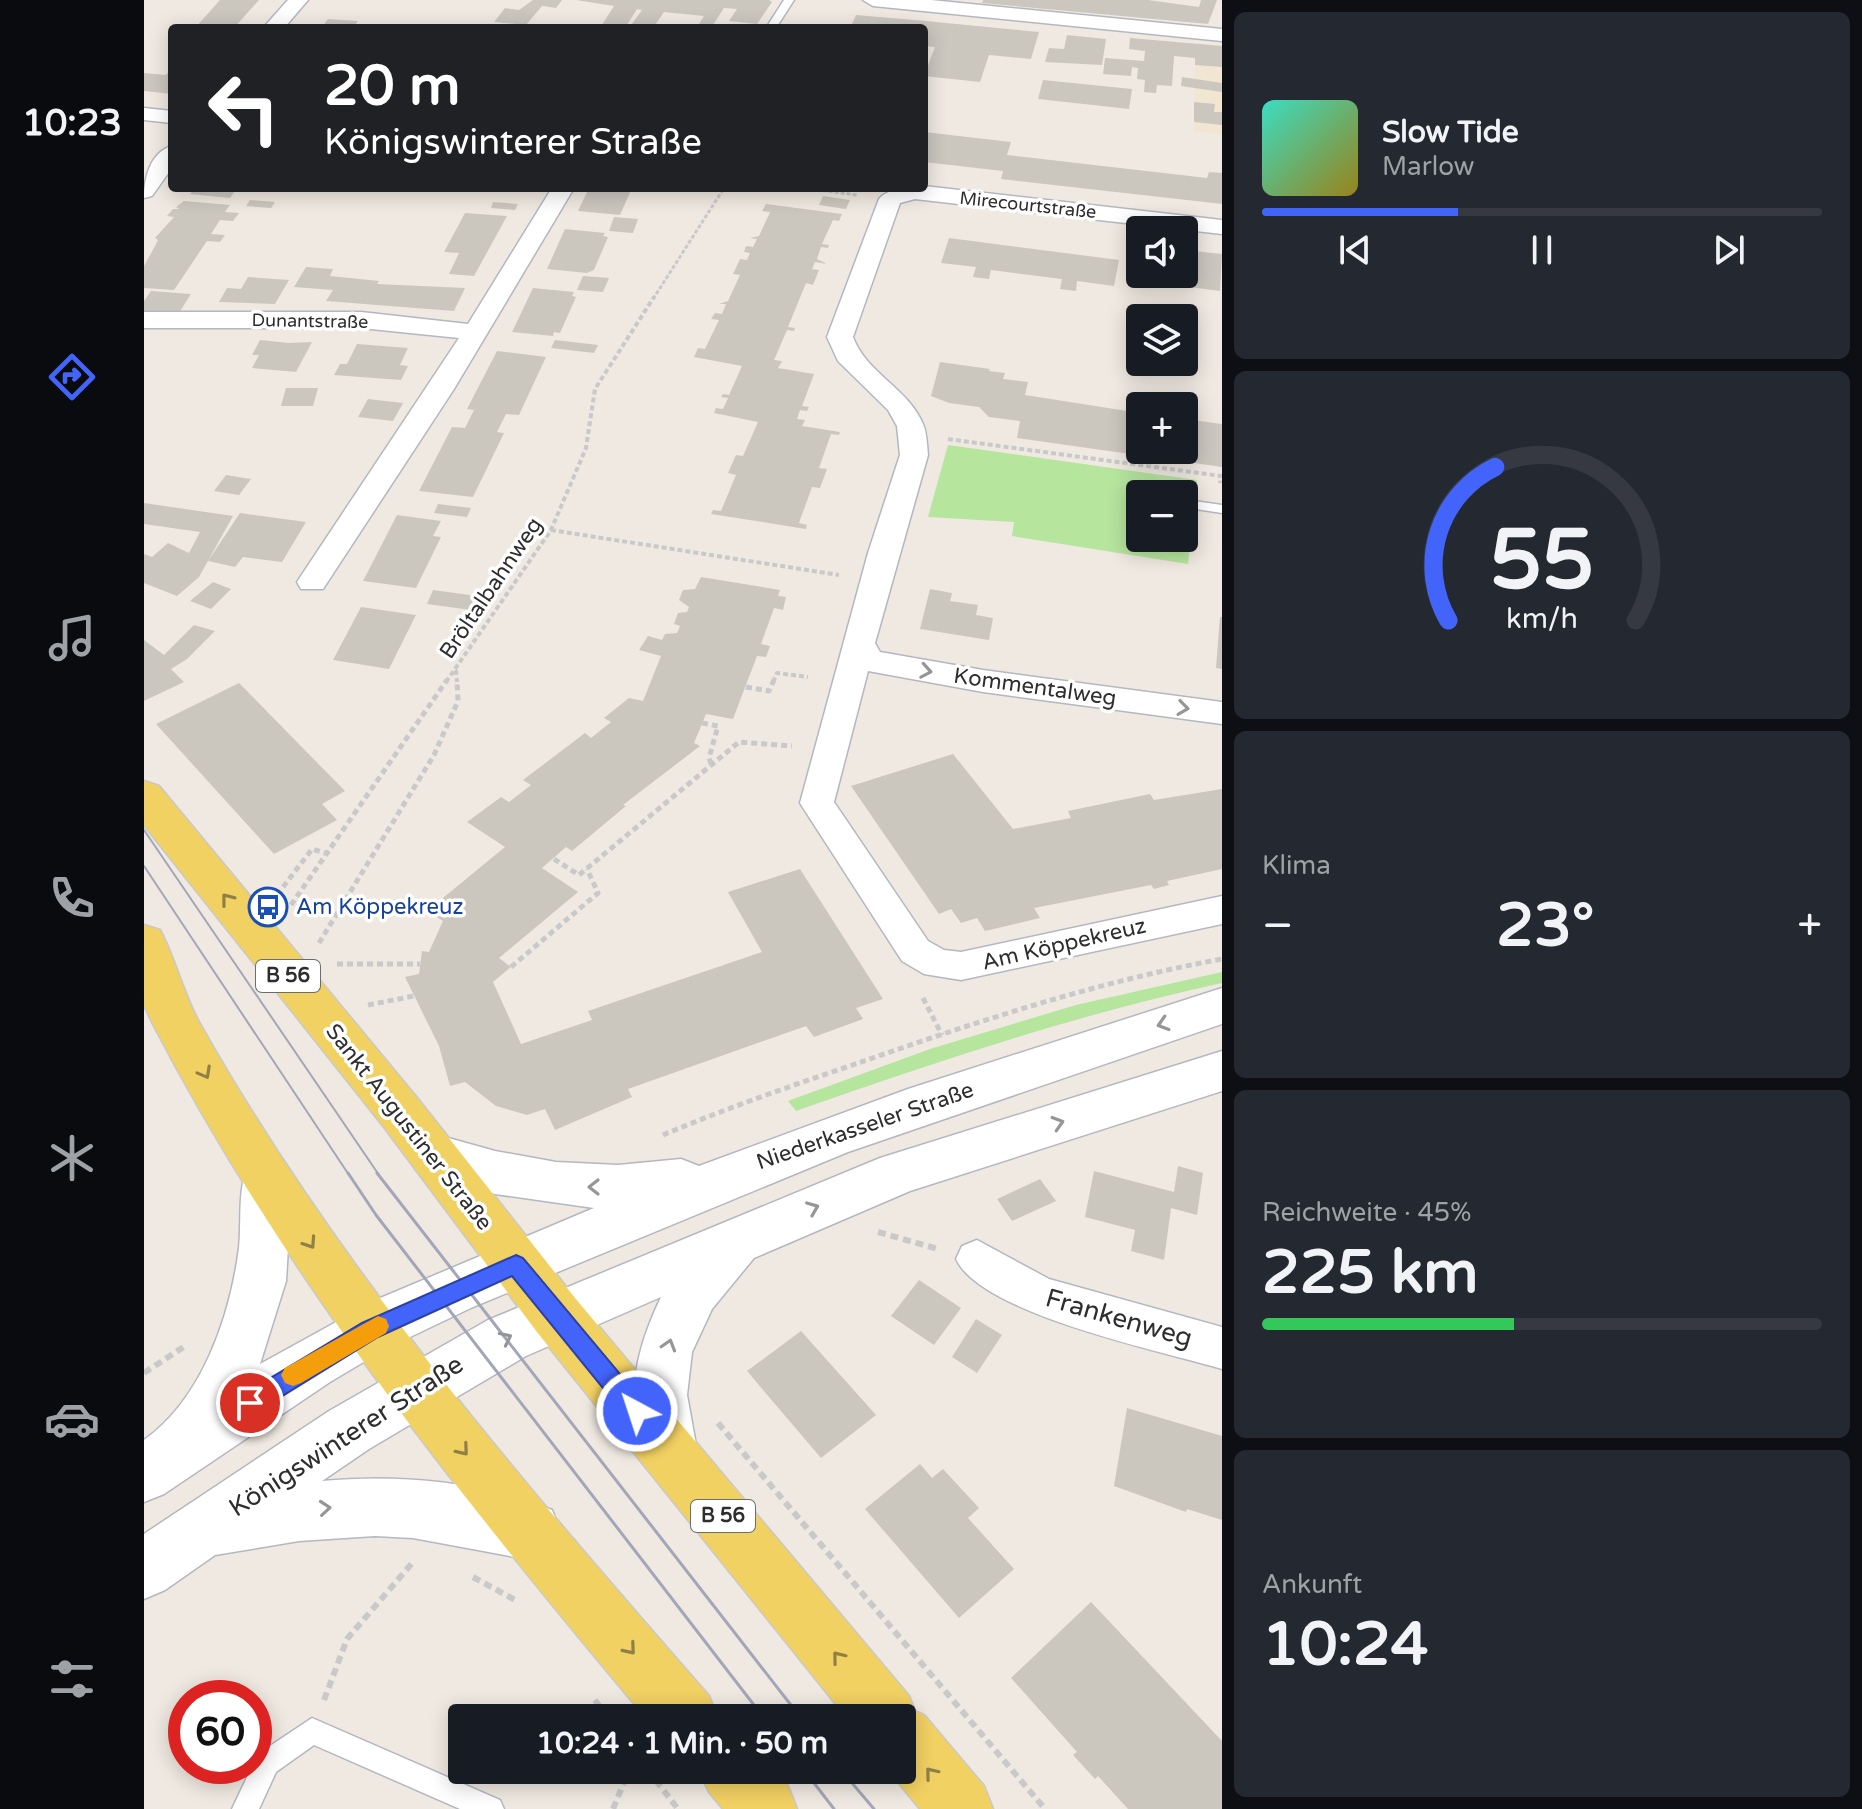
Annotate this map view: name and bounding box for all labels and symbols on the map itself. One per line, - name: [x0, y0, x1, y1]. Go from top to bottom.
- street label: Mirecourtstraße: [959, 187, 1097, 223]
- street label: Dunantstraße: [252, 309, 368, 333]
- street label: Bröltalbahnweg: [434, 512, 548, 664]
- one-way arrow: [919, 661, 932, 678]
- street label: Kommentalweg: [952, 663, 1118, 711]
- one-way arrow: [1176, 699, 1190, 716]
- bus stop icon: Am Köppekreuz: [247, 886, 289, 928]
- one-way arrow: [222, 893, 236, 908]
- place label: Am Köppekreuz: [296, 894, 463, 920]
- street label: Am Köppekreuz: [980, 912, 1149, 975]
- road number: B 56: [256, 960, 320, 992]
- one-way arrow: [1157, 1015, 1171, 1031]
- street label: Sankt Augustiner Straße: [320, 1019, 498, 1235]
- one-way arrow: [195, 1064, 211, 1079]
- street label: Niederkasseler Straße: [753, 1077, 977, 1175]
- one-way arrow: [1051, 1116, 1065, 1132]
- one-way arrow: [587, 1178, 600, 1196]
- one-way arrow: [805, 1201, 819, 1218]
- one-way arrow: [300, 1235, 315, 1249]
- street label: Frankenweg: [1042, 1282, 1196, 1354]
- one-way arrow: [498, 1332, 512, 1348]
- one-way arrow: [660, 1339, 676, 1353]
- street label: Königswinterer Straße: [223, 1349, 469, 1523]
- pin: [216, 1369, 284, 1437]
- position arrow: [595, 1369, 679, 1453]
- one-way arrow: [453, 1441, 468, 1455]
- one-way arrow: [319, 1499, 332, 1516]
- road number: B 56: [691, 1500, 755, 1532]
- one-way arrow: [620, 1640, 635, 1655]
- one-way arrow: [833, 1652, 848, 1667]
- speed limit sign: 60: [168, 1680, 272, 1784]
- one-way arrow: [927, 1767, 941, 1782]

